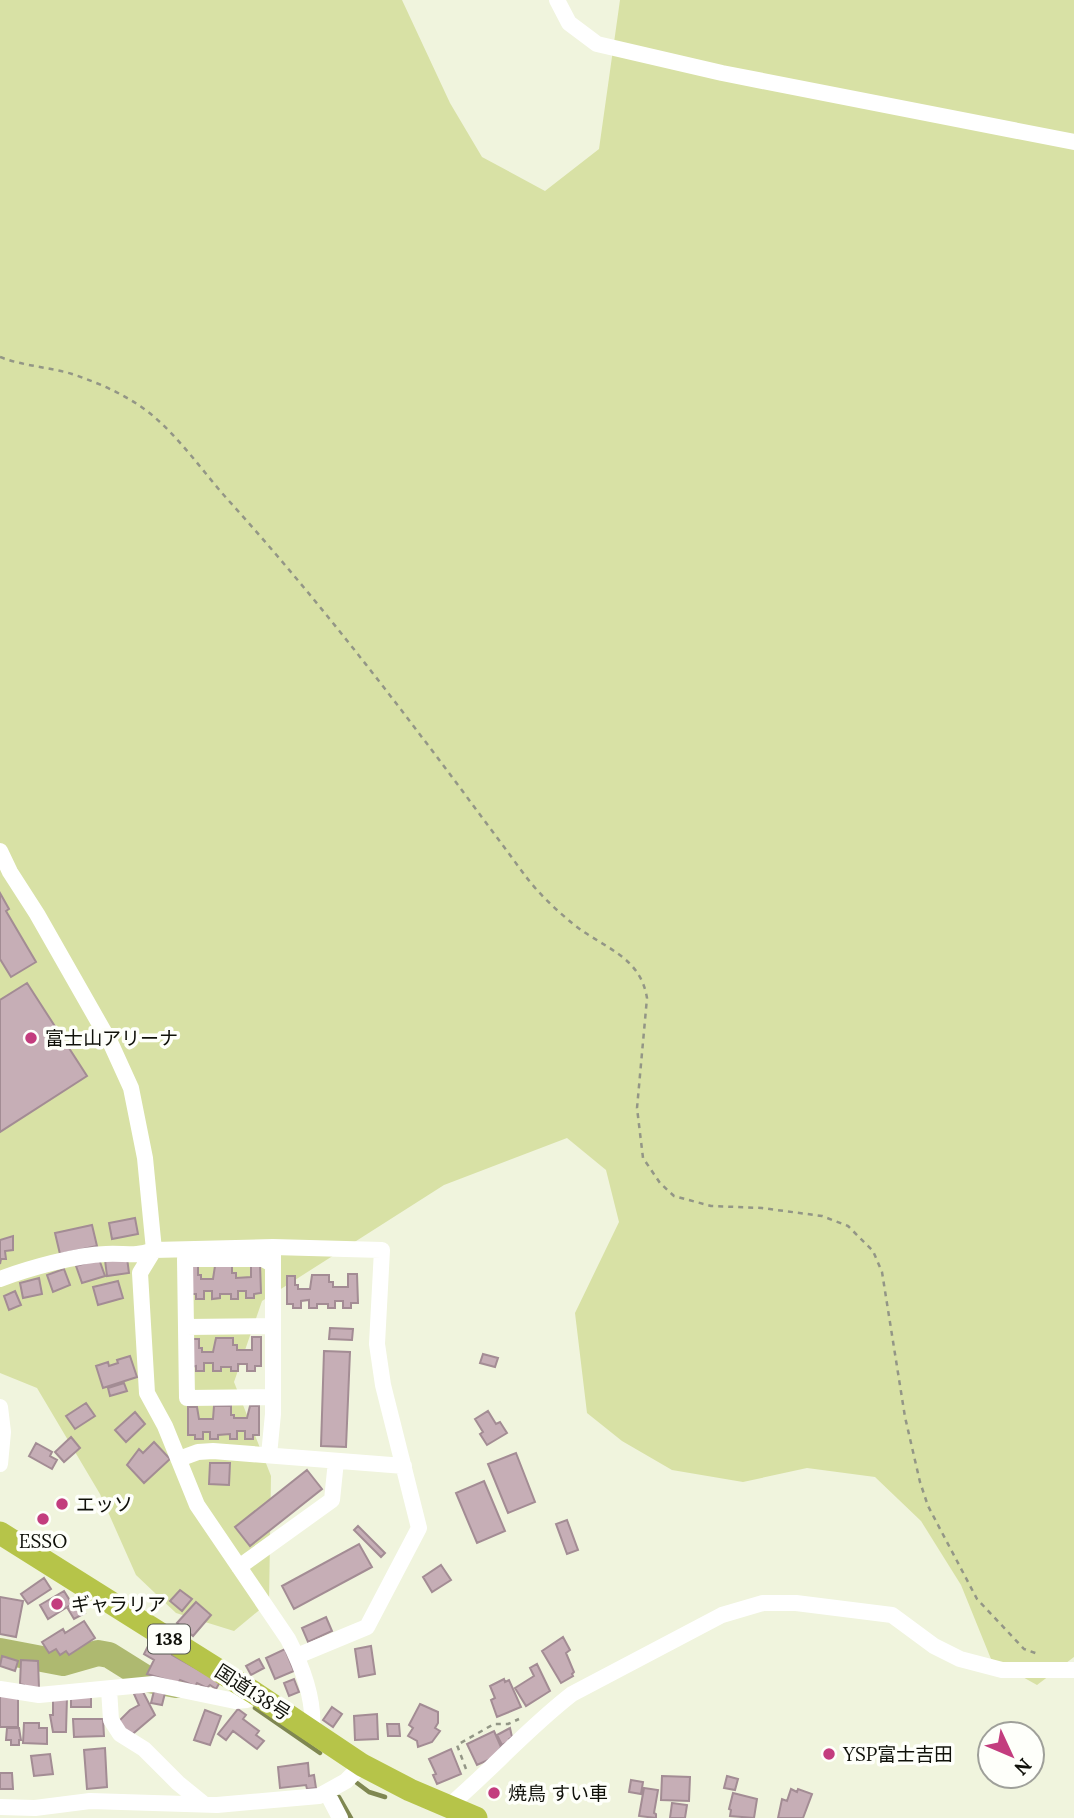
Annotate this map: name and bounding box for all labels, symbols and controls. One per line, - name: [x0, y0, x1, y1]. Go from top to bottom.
- place label: 富士山アリーナ: [45, 1026, 178, 1050]
- marker: 富士山アリーナ: [23, 1030, 39, 1046]
- place label: エッソ: [76, 1492, 133, 1516]
- marker: エッソ: [54, 1496, 70, 1512]
- marker: ESSO: [35, 1511, 51, 1527]
- place label: ESSO: [19, 1529, 67, 1553]
- place label: ギャラリア: [71, 1592, 166, 1616]
- marker: ギャラリア: [49, 1596, 65, 1612]
- road number: 138: [148, 1624, 190, 1654]
- street label: 国道138号: [211, 1659, 295, 1725]
- north arrow: [976, 1720, 1046, 1790]
- place label: YSP富士吉田: [842, 1742, 953, 1766]
- marker: YSP富士吉田: [821, 1746, 837, 1762]
- text: N: [1009, 1753, 1037, 1781]
- place label: 焼鳥 すい車: [508, 1781, 608, 1805]
- marker: 焼鳥 すい車: [486, 1785, 502, 1801]

